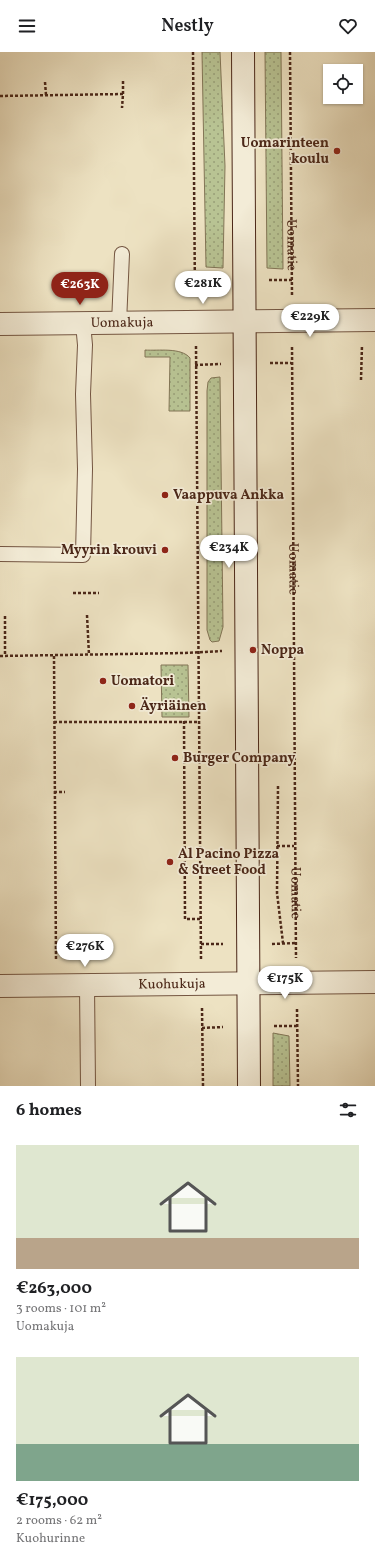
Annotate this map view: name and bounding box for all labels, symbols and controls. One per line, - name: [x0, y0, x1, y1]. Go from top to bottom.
- text: Nestly: [161, 14, 214, 39]
- icon: menu: [16, 15, 38, 37]
- icon: heart: [337, 15, 359, 37]
- map controls: [323, 64, 363, 104]
- button: locate: [323, 64, 363, 104]
- place label: Uomarinteen koulu: [241, 134, 329, 169]
- marker: Uomarinteen koulu: [332, 146, 342, 156]
- street label: Uomatie: [282, 219, 301, 271]
- pin: €281K: [175, 271, 231, 305]
- pin: €263K: [52, 272, 108, 306]
- text: €281K: [184, 275, 222, 293]
- text: €263K: [60, 276, 100, 294]
- pin: €229K: [282, 304, 338, 338]
- text: €229K: [290, 308, 330, 326]
- street label: Uomakuja: [91, 313, 153, 333]
- place label: Vaappuva Ankka: [173, 486, 285, 505]
- marker: Vaappuva Ankka: [160, 490, 170, 500]
- pin: €234K: [201, 535, 257, 569]
- text: €234K: [209, 539, 249, 557]
- place label: Myyrin krouvi: [61, 541, 157, 560]
- street label: Uomatie: [284, 543, 303, 595]
- marker: Myyrin krouvi: [160, 545, 170, 555]
- place label: Noppa: [261, 641, 305, 660]
- marker: Noppa: [248, 645, 258, 655]
- place label: Uomatori: [111, 672, 174, 691]
- marker: Uomatori: [98, 676, 108, 686]
- place label: Äyriäinen: [140, 697, 206, 716]
- marker: Äyriäinen: [127, 701, 137, 711]
- place label: Burger Company: [183, 749, 295, 768]
- marker: Burger Company: [170, 753, 180, 763]
- place label: Al Pacino Pizza & Street Food: [178, 845, 280, 880]
- marker: Al Pacino Pizza & Street Food: [165, 857, 175, 867]
- street label: Uomatie: [286, 867, 305, 919]
- pin: €276K: [57, 934, 113, 968]
- text: €276K: [66, 938, 104, 956]
- pin: €175K: [257, 966, 313, 1000]
- text: €175K: [267, 970, 303, 988]
- street label: Kuohukuja: [138, 974, 206, 994]
- text: 6 homes: [16, 1099, 82, 1122]
- icon: filters: [337, 1099, 359, 1121]
- icon: home: [152, 1171, 224, 1243]
- text: €263,000: [16, 1277, 92, 1300]
- text: 3 rooms · 101 m²: [16, 1300, 106, 1318]
- text: Uomakuja: [16, 1318, 74, 1336]
- icon: home: [152, 1383, 224, 1455]
- text: €175,000: [16, 1489, 88, 1512]
- text: 2 rooms · 62 m²: [16, 1512, 102, 1530]
- text: Kuohurinne: [16, 1530, 85, 1548]

